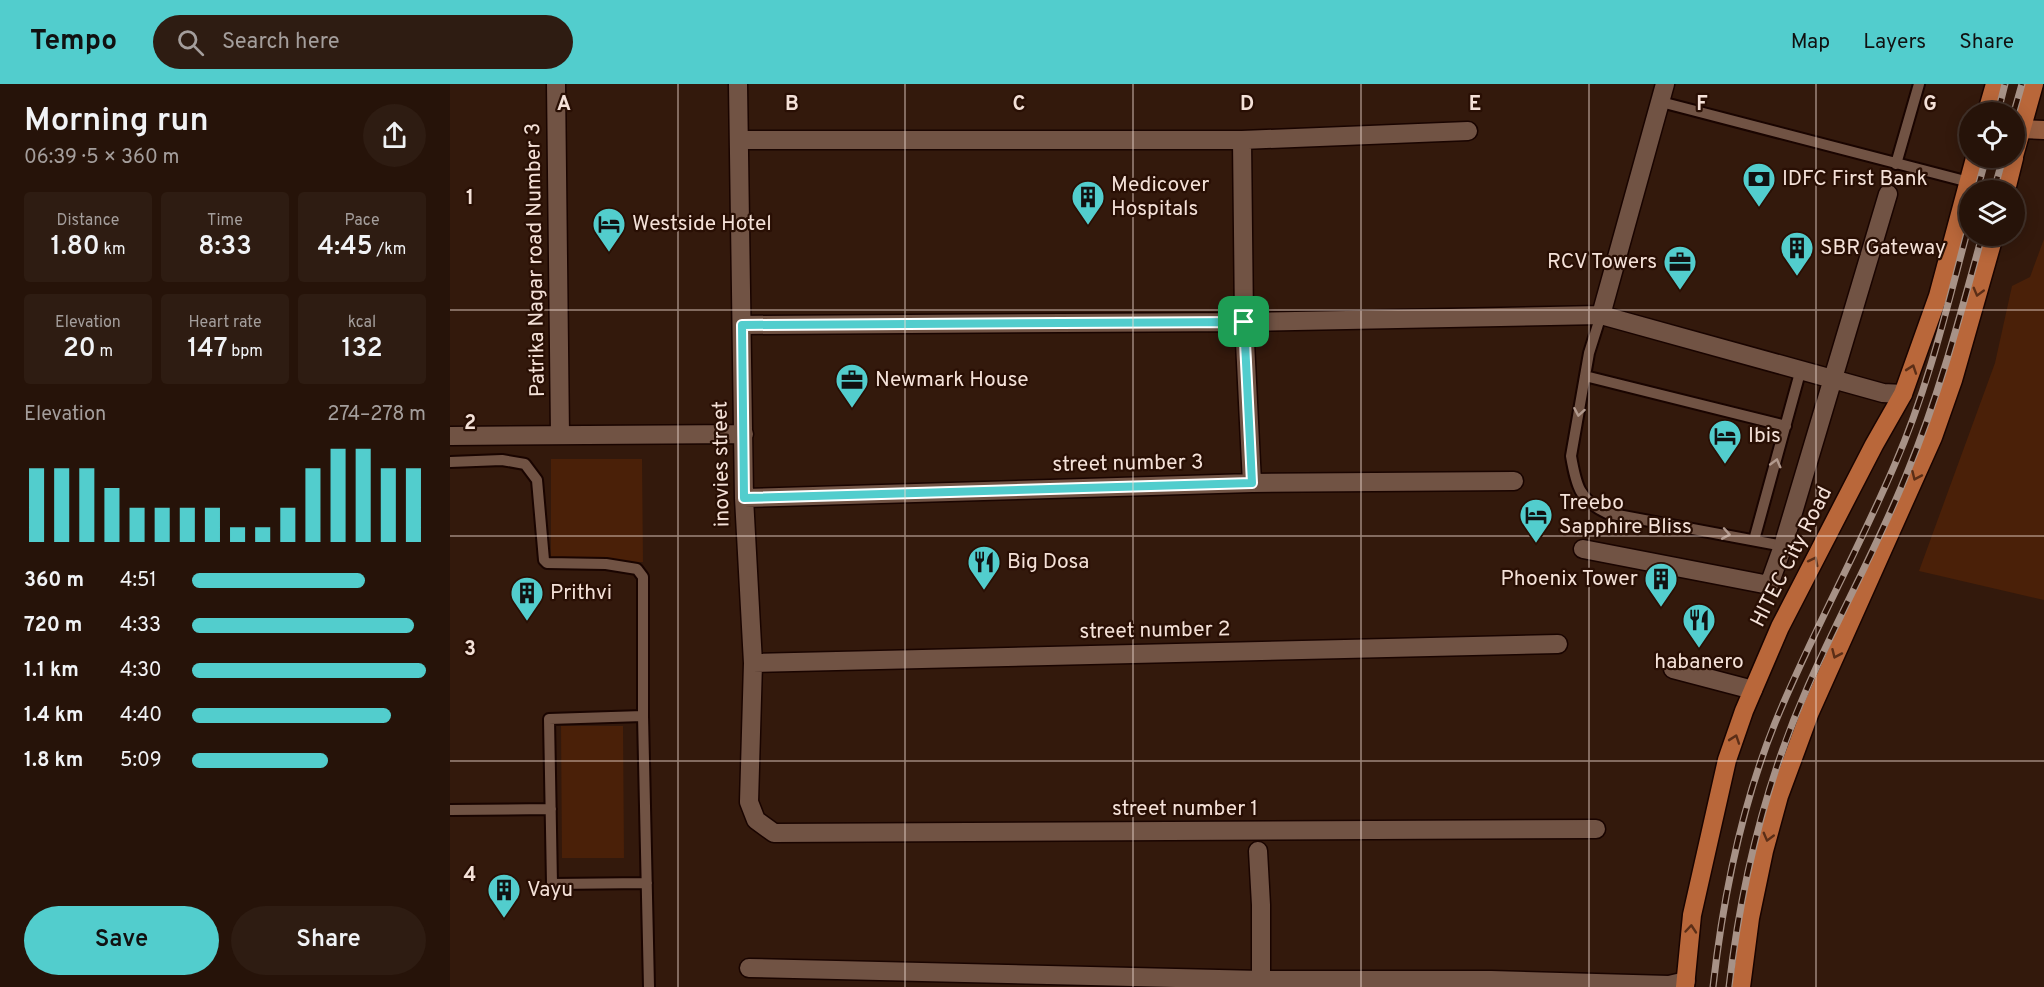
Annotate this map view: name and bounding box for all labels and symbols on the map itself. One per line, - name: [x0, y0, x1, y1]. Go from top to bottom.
- text: A: [557, 92, 571, 118]
- text: B: [785, 92, 799, 118]
- text: C: [1013, 92, 1025, 118]
- text: D: [1240, 92, 1254, 118]
- text: E: [1469, 92, 1481, 118]
- text: F: [1696, 92, 1708, 118]
- text: G: [1923, 92, 1937, 118]
- street label: Patrika Nagar road Number 3: [520, 123, 552, 397]
- bank icon: IDFC First Bank: [1741, 161, 1777, 208]
- place label: IDFC First Bank: [1782, 166, 1928, 193]
- place label: Medicover Hospitals: [1111, 172, 1209, 223]
- building icon: Medicover Hospitals: [1070, 179, 1106, 226]
- text: 1: [466, 186, 474, 212]
- hotel icon: Westside Hotel: [591, 206, 627, 253]
- place label: Westside Hotel: [632, 211, 772, 238]
- building icon: SBR Gateway: [1779, 230, 1815, 277]
- place label: SBR Gateway: [1820, 235, 1946, 262]
- office icon: RCV Towers: [1662, 244, 1698, 291]
- place label: RCV Towers: [1547, 249, 1657, 276]
- one-way arrow: [1973, 287, 1986, 297]
- pin: [1218, 296, 1269, 347]
- office icon: Newmark House: [834, 362, 870, 409]
- one-way arrow: [1905, 364, 1917, 375]
- place label: Newmark House: [875, 367, 1029, 394]
- street label: inovies street: [707, 401, 737, 527]
- one-way arrow: [1573, 407, 1586, 417]
- text: 2: [464, 411, 476, 437]
- hotel icon: Ibis: [1707, 418, 1743, 465]
- place label: Ibis: [1748, 423, 1781, 450]
- street label: street number 3: [1052, 449, 1204, 479]
- one-way arrow: [1768, 458, 1781, 468]
- one-way arrow: [1911, 470, 1923, 481]
- street label: HITEC City Road: [1745, 482, 1839, 632]
- place label: Treebo Sapphire Bliss: [1559, 490, 1692, 541]
- hotel icon: Treebo Sapphire Bliss: [1518, 497, 1554, 544]
- one-way arrow: [1720, 527, 1730, 540]
- restaurant icon: Big Dosa: [966, 544, 1002, 591]
- place label: Big Dosa: [1007, 549, 1089, 576]
- one-way arrow: [1807, 557, 1818, 568]
- building icon: Phoenix Tower: [1643, 561, 1679, 608]
- place label: Phoenix Tower: [1501, 566, 1638, 593]
- building icon: Prithvi: [509, 575, 545, 622]
- place label: Prithvi: [550, 580, 612, 607]
- restaurant icon: habanero: [1681, 602, 1717, 649]
- street label: street number 2: [1079, 616, 1231, 646]
- text: 3: [464, 637, 476, 663]
- one-way arrow: [1831, 648, 1843, 659]
- place label: habanero: [1654, 649, 1744, 676]
- one-way arrow: [1727, 734, 1740, 745]
- street label: street number 1: [1112, 796, 1258, 823]
- one-way arrow: [1763, 831, 1775, 841]
- text: 4: [464, 863, 476, 889]
- building icon: Vayu: [486, 872, 522, 919]
- place label: Vayu: [527, 877, 573, 904]
- one-way arrow: [1684, 924, 1697, 933]

